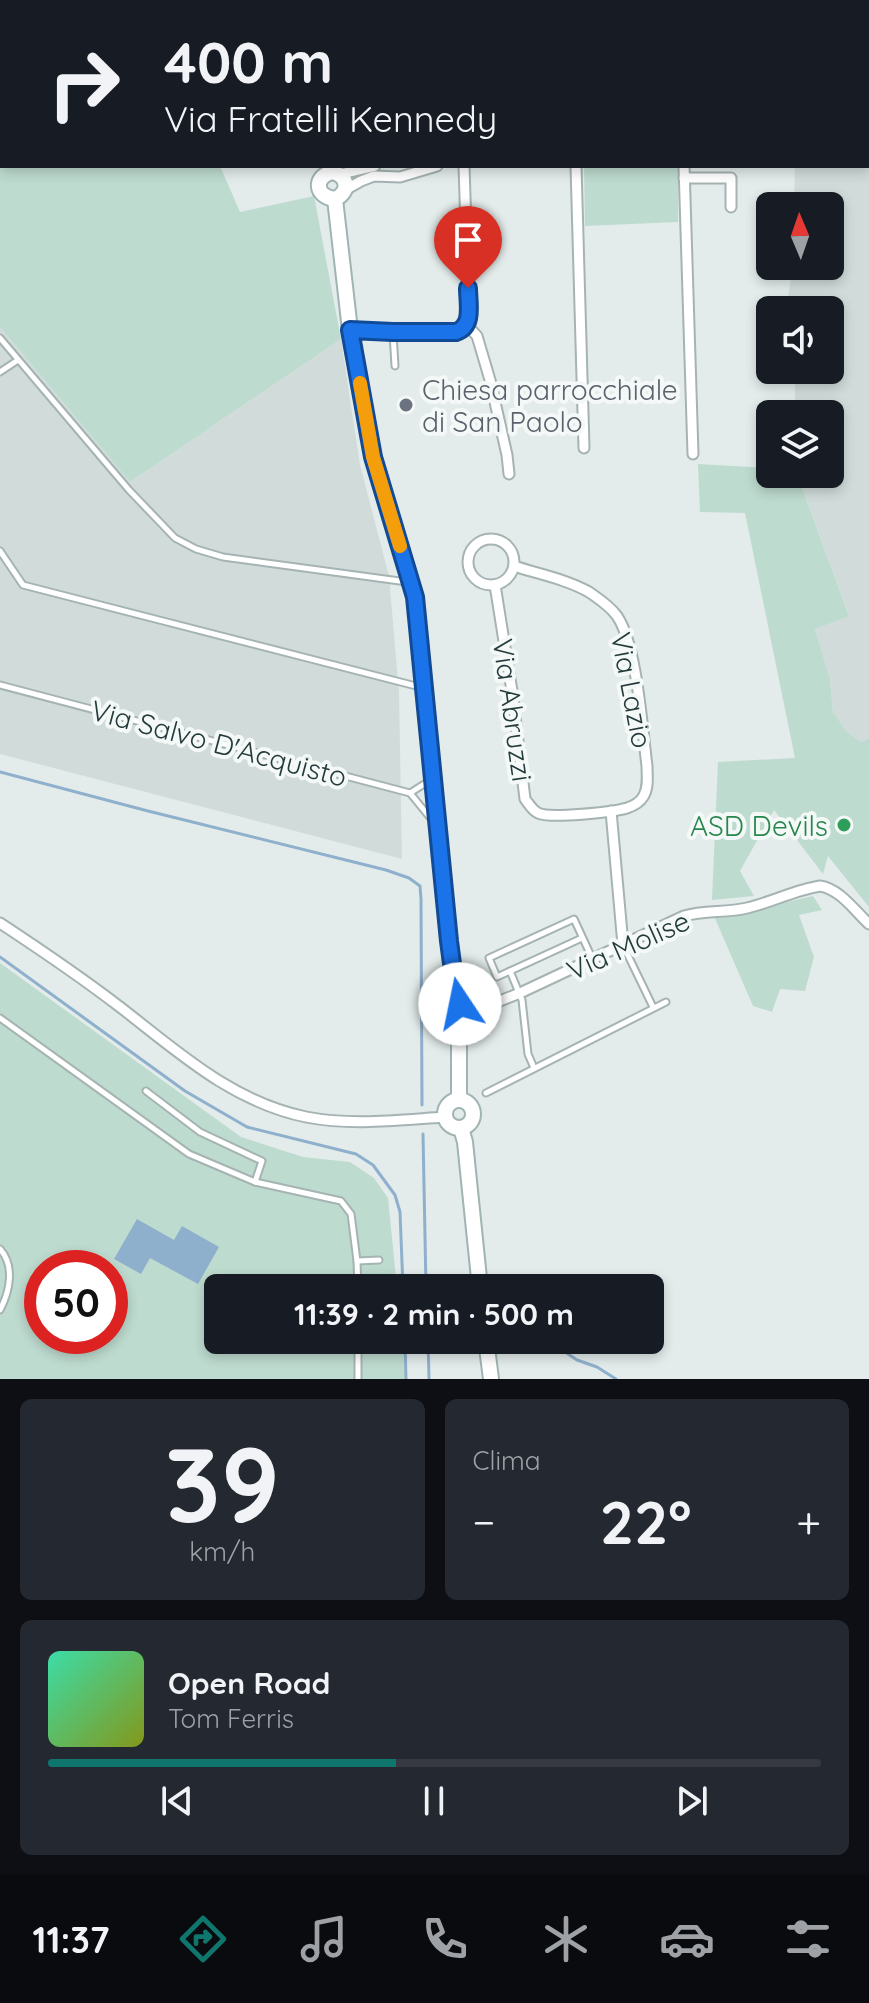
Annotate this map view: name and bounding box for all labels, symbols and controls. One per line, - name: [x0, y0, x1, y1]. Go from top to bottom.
- text: 400 m: [164, 27, 333, 97]
- icon: right: [32, 32, 136, 136]
- text: Via Fratelli Kennedy: [164, 96, 497, 141]
- north arrow: [756, 192, 844, 280]
- map controls: [756, 192, 844, 488]
- pin: [434, 206, 502, 288]
- icon: arrive: [446, 218, 490, 262]
- button: sound: [756, 296, 844, 384]
- place label: Chiesa parrocchiale di San Paolo: [422, 372, 678, 439]
- marker: Chiesa parrocchiale di San Paolo: [397, 396, 415, 414]
- button: layers: [756, 400, 844, 488]
- street label: Via Lazio: [604, 629, 660, 751]
- street label: Via Abruzzi: [486, 636, 540, 784]
- street label: Via Salvo D'Acquisto: [87, 692, 351, 794]
- place label: ASD Devils: [690, 808, 828, 843]
- marker: ASD Devils: [835, 816, 853, 834]
- street label: Via Molise: [561, 902, 695, 988]
- position arrow: [418, 962, 502, 1046]
- speed limit sign: 50: [24, 1250, 128, 1354]
- text: 11:39 · 2 min · 500 m: [294, 1295, 574, 1333]
- text: 39: [165, 1418, 280, 1548]
- text: Clima: [473, 1444, 541, 1477]
- text: 22°: [600, 1484, 692, 1559]
- text: −: [473, 1494, 495, 1549]
- text: +: [796, 1494, 821, 1549]
- text: km/h: [189, 1535, 255, 1568]
- text: Open Road: [168, 1664, 330, 1702]
- text: Tom Ferris: [168, 1702, 294, 1735]
- icon: previous: [155, 1779, 199, 1823]
- icon: pause: [412, 1779, 456, 1823]
- icon: next: [670, 1779, 714, 1823]
- icon: directions: [175, 1911, 231, 1967]
- icon: music: [296, 1911, 352, 1967]
- icon: phone: [417, 1911, 473, 1967]
- icon: climate: [538, 1911, 594, 1967]
- icon: car: [659, 1911, 715, 1967]
- icon: filters: [780, 1911, 836, 1967]
- text: 11:37: [33, 1917, 110, 1962]

